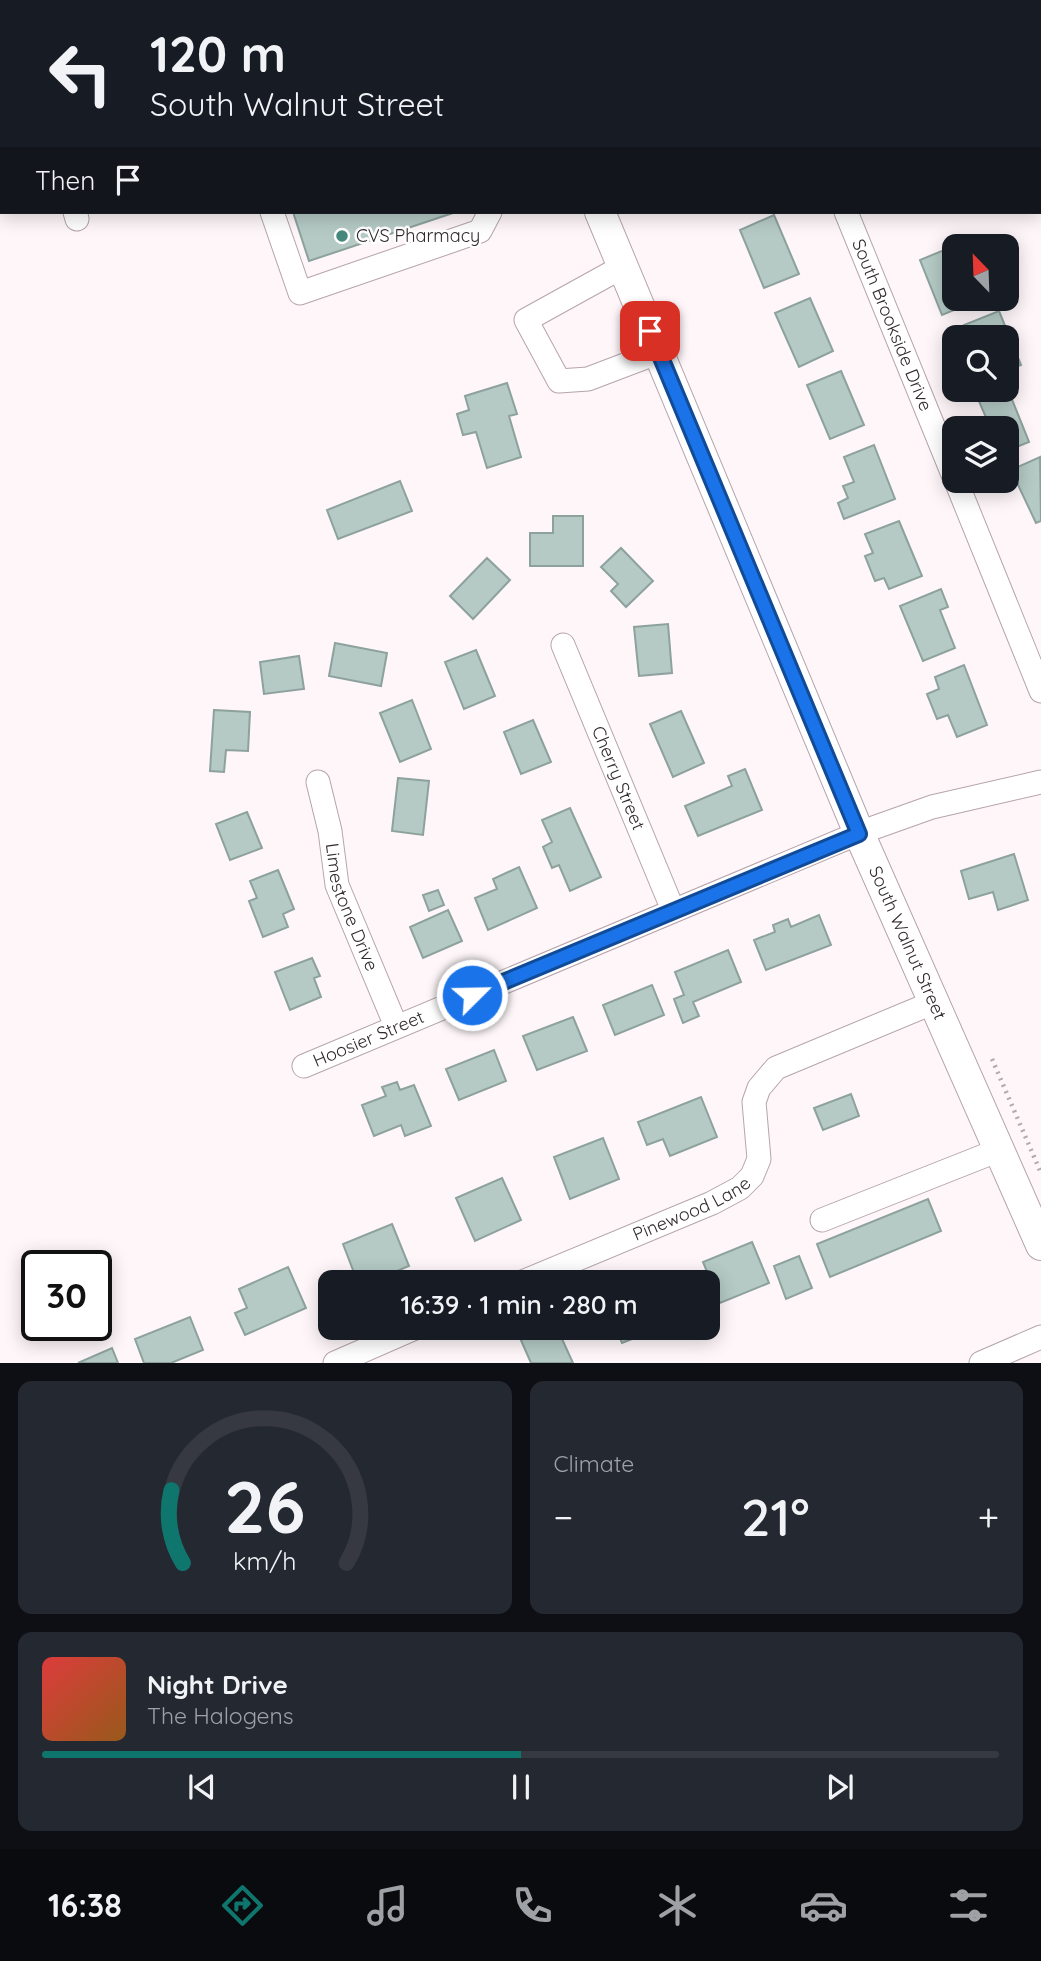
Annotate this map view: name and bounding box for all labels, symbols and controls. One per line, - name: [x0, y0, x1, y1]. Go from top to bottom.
- text: 120 m: [150, 23, 286, 84]
- icon: left: [35, 28, 126, 119]
- text: South Walnut Street: [150, 84, 444, 124]
- icon: arrive: [109, 161, 147, 199]
- text: Then: [35, 164, 95, 197]
- place label: CVS Pharmacy: [356, 224, 480, 247]
- marker: CVS Pharmacy: [334, 228, 350, 244]
- north arrow: [942, 234, 1018, 312]
- map controls: [942, 234, 1019, 493]
- street label: South Brookside Drive: [847, 235, 938, 414]
- pin: [620, 301, 680, 361]
- icon: arrive: [631, 312, 669, 350]
- button: search: [942, 325, 1019, 402]
- button: layers: [942, 416, 1019, 493]
- street label: Cherry Street: [587, 722, 650, 833]
- street label: Limestone Drive: [321, 842, 384, 974]
- street label: South Walnut Street: [864, 862, 952, 1023]
- position arrow: [435, 958, 509, 1032]
- street label: Hoosier Street: [309, 1005, 427, 1072]
- street label: Pinewood Lane: [629, 1172, 756, 1246]
- speed limit sign: 30: [21, 1250, 112, 1341]
- text: 16:39 · 1 min · 280 m: [400, 1288, 638, 1321]
- text: Climate: [554, 1449, 634, 1478]
- text: 26: [224, 1461, 306, 1552]
- text: 21°: [741, 1484, 810, 1549]
- text: −: [554, 1493, 573, 1541]
- text: +: [978, 1493, 999, 1541]
- text: km/h: [233, 1545, 296, 1576]
- text: Night Drive: [147, 1668, 288, 1701]
- text: The Halogens: [147, 1701, 294, 1730]
- icon: previous: [183, 1768, 221, 1806]
- icon: pause: [502, 1768, 540, 1806]
- icon: next: [821, 1768, 859, 1806]
- icon: directions: [218, 1881, 267, 1930]
- icon: music: [363, 1881, 412, 1930]
- icon: phone: [508, 1881, 557, 1930]
- icon: climate: [653, 1881, 702, 1930]
- icon: car: [799, 1881, 848, 1930]
- icon: filters: [944, 1881, 993, 1930]
- text: 16:38: [48, 1885, 122, 1925]

